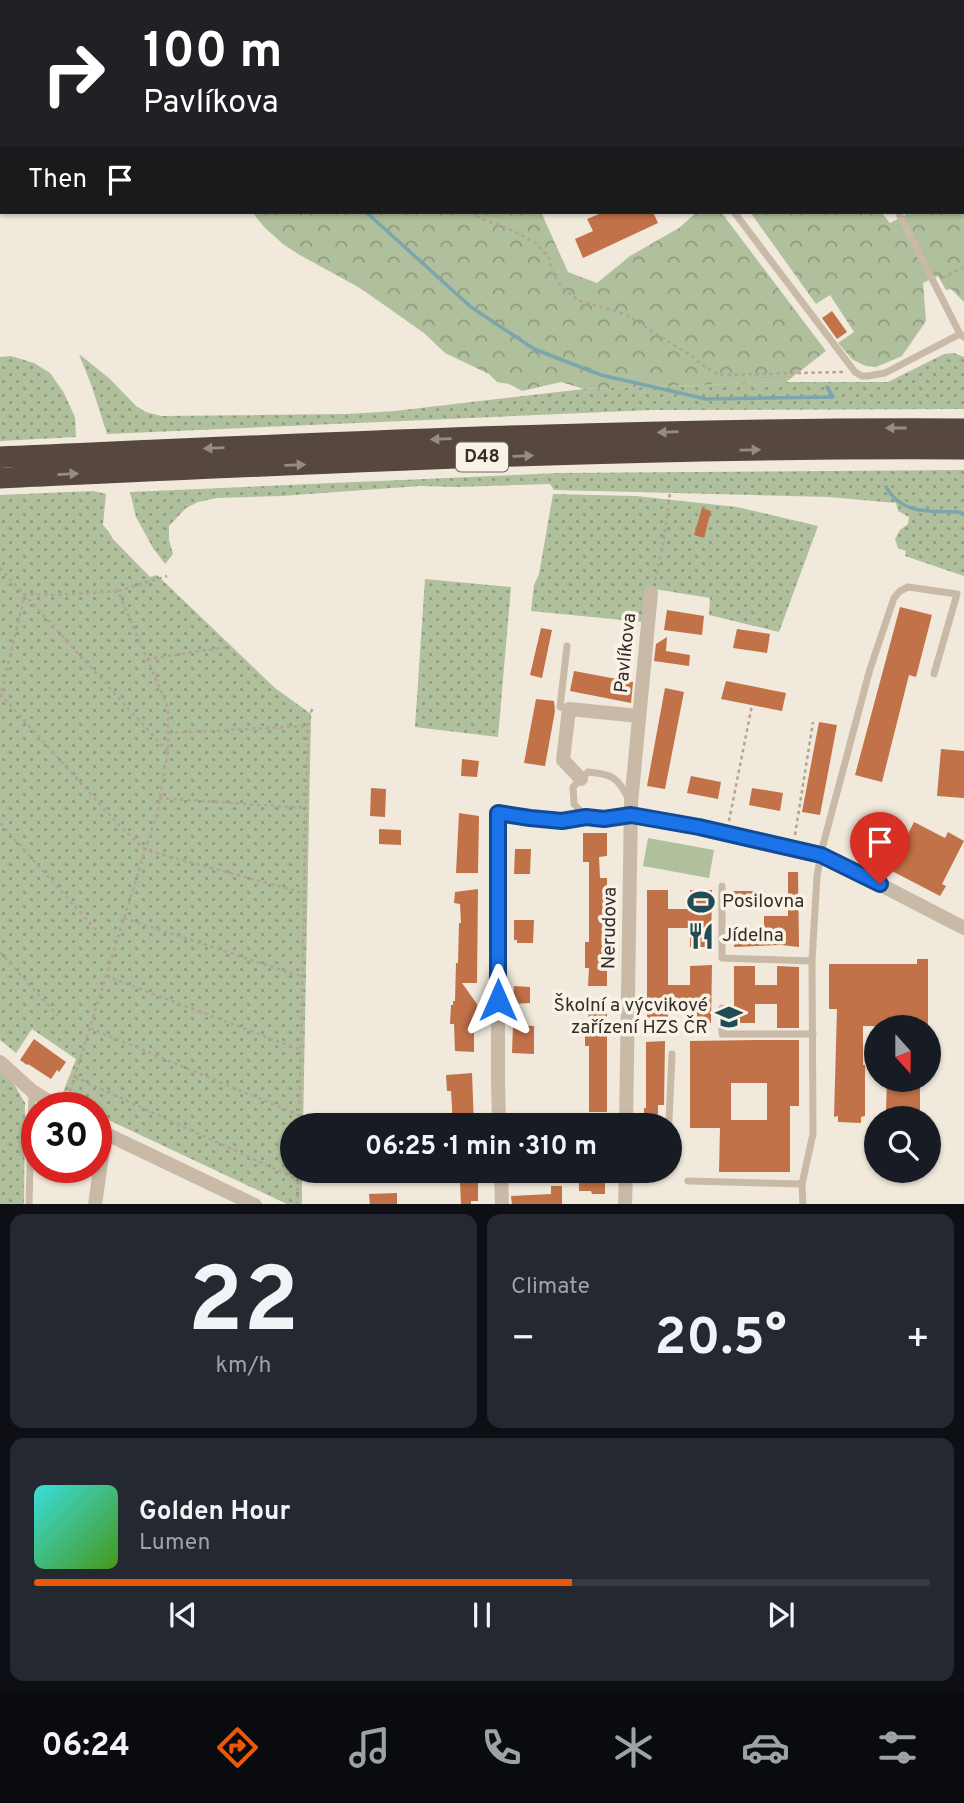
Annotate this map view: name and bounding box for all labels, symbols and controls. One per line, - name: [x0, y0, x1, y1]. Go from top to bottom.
- text: 100 m: [143, 23, 282, 85]
- icon: right: [28, 28, 119, 119]
- text: Pavlíkova: [143, 84, 279, 124]
- icon: arrive: [101, 161, 139, 199]
- text: Then: [28, 164, 87, 197]
- one-way arrow: [885, 422, 907, 434]
- one-way arrow: [657, 426, 679, 437]
- one-way arrow: [430, 433, 452, 445]
- one-way arrow: [202, 442, 224, 453]
- road number: D48: [456, 443, 508, 472]
- one-way arrow: [739, 444, 761, 455]
- one-way arrow: [512, 450, 534, 461]
- one-way arrow: [285, 459, 307, 470]
- one-way arrow: [57, 469, 79, 480]
- street label: Pavlíkova: [610, 612, 642, 694]
- pin: [850, 812, 910, 884]
- icon: arrive: [861, 823, 899, 861]
- street label: Nerudova: [597, 887, 623, 969]
- sports icon: Posilovna: [686, 887, 716, 917]
- place label: Posilovna: [722, 890, 804, 914]
- restaurant icon: Jídelna: [686, 921, 716, 951]
- place label: Jídelna: [722, 924, 784, 948]
- position arrow: [461, 963, 535, 1037]
- place label: Školní a výcvikové zařízení HZS ČR: [554, 993, 708, 1040]
- school or university icon: Školní a výcvikové zařízení HZS ČR: [714, 1002, 744, 1032]
- north arrow: [864, 1015, 942, 1092]
- map controls: [864, 1015, 941, 1183]
- speed limit sign: 30: [21, 1092, 112, 1183]
- button: search: [864, 1106, 941, 1183]
- text: 06:25 · 1 min · 310 m: [365, 1131, 597, 1164]
- text: 22: [188, 1249, 299, 1364]
- text: Climate: [511, 1273, 590, 1302]
- text: 20.5°: [654, 1307, 787, 1373]
- text: −: [511, 1316, 536, 1365]
- text: +: [905, 1316, 930, 1365]
- text: km/h: [216, 1352, 271, 1381]
- text: Golden Hour: [139, 1496, 290, 1529]
- text: Lumen: [139, 1529, 210, 1558]
- icon: previous: [164, 1596, 202, 1634]
- icon: pause: [463, 1596, 501, 1634]
- icon: next: [762, 1596, 800, 1634]
- icon: directions: [213, 1723, 262, 1772]
- icon: music: [345, 1723, 394, 1772]
- icon: phone: [477, 1723, 526, 1772]
- icon: climate: [609, 1723, 658, 1772]
- icon: car: [741, 1723, 790, 1772]
- icon: filters: [873, 1723, 922, 1772]
- text: 06:24: [42, 1727, 130, 1767]

